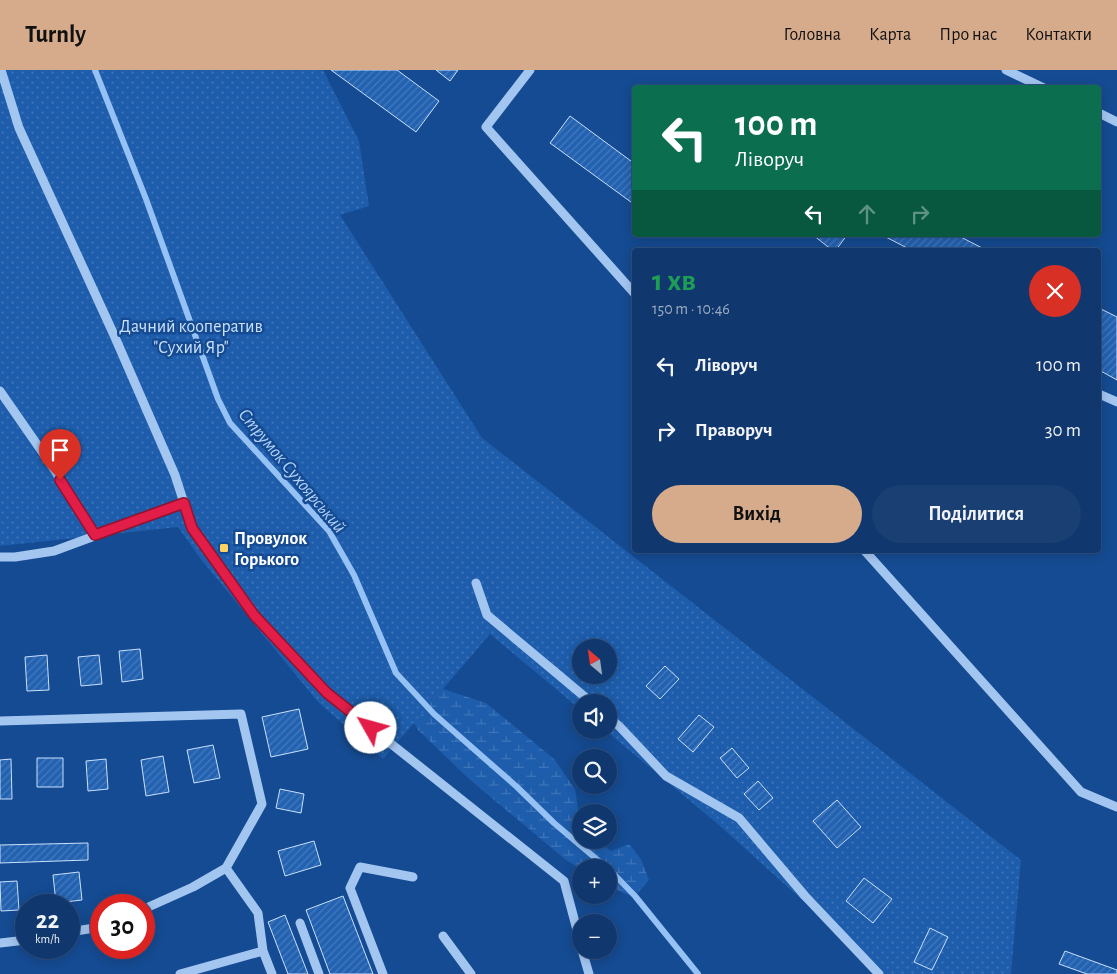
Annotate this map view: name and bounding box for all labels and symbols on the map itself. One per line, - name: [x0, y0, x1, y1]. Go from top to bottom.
- park label: Дачний кооператив "Сухий Яр": [119, 318, 263, 357]
- water label: Струмок Сухоярський: [234, 405, 349, 537]
- pin: [39, 429, 81, 480]
- place label: Провулок Горького: [234, 530, 307, 569]
- marker: Провулок Горького: [218, 542, 230, 554]
- north arrow: [572, 639, 618, 684]
- position arrow: [344, 701, 396, 753]
- speed limit sign: 30: [90, 894, 155, 959]

